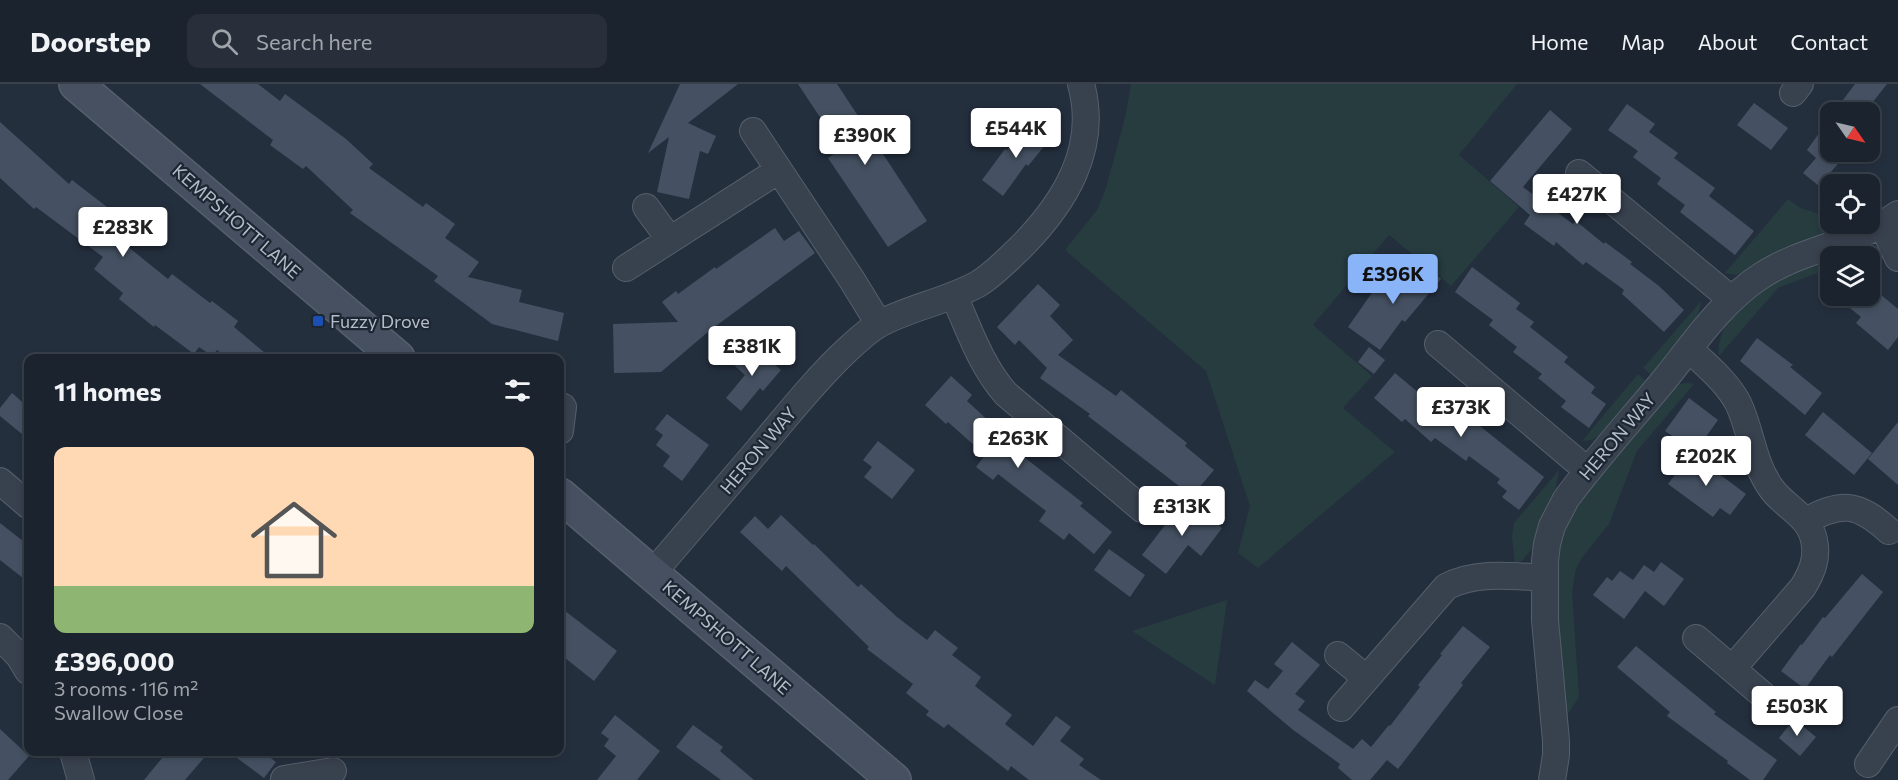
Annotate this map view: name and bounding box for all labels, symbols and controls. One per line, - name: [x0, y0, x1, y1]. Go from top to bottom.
- search box: [187, 14, 607, 68]
- text: Doorstep: [30, 24, 151, 58]
- icon: search: [208, 25, 241, 58]
- text: Search here: [256, 28, 372, 55]
- text: Home: [1531, 29, 1588, 54]
- text: Map: [1621, 29, 1665, 54]
- text: About: [1698, 29, 1757, 54]
- text: Contact: [1790, 29, 1868, 54]
- north arrow: [1820, 102, 1880, 162]
- map controls: [1820, 102, 1880, 306]
- pin: £544K: [974, 108, 1058, 159]
- pin: £390K: [823, 115, 907, 166]
- text: £544K: [985, 115, 1047, 139]
- text: £390K: [833, 122, 897, 146]
- street label: KEMPSHOTT LANE: [168, 159, 306, 283]
- pin: £427K: [1535, 174, 1619, 225]
- button: locate: [1820, 174, 1880, 234]
- text: £427K: [1547, 181, 1607, 205]
- pin: £283K: [81, 207, 165, 258]
- text: £283K: [92, 214, 154, 238]
- button: layers: [1820, 246, 1880, 306]
- pin: £396K: [1351, 254, 1435, 305]
- text: £396K: [1362, 261, 1424, 285]
- place label: Fuzzy Drove: [330, 310, 430, 332]
- marker: Fuzzy Drove: [311, 314, 325, 328]
- pin: £381K: [710, 326, 794, 377]
- text: £381K: [722, 333, 782, 357]
- icon: filters: [501, 374, 534, 407]
- text: 11 homes: [54, 375, 162, 406]
- pin: £373K: [1419, 387, 1503, 438]
- street label: HERON WAY: [1574, 388, 1660, 484]
- text: £373K: [1431, 394, 1491, 418]
- street label: HERON WAY: [715, 402, 801, 498]
- pin: £263K: [976, 418, 1060, 469]
- text: £263K: [987, 425, 1049, 449]
- pin: £202K: [1664, 436, 1748, 487]
- text: £202K: [1675, 443, 1737, 467]
- icon: home: [240, 486, 348, 594]
- pin: £313K: [1140, 486, 1224, 537]
- text: £313K: [1153, 493, 1211, 517]
- street label: KEMPSHOTT LANE: [658, 575, 796, 699]
- text: £396,000: [54, 645, 175, 676]
- text: 3 rooms · 116 m²: [54, 676, 198, 700]
- pin: £503K: [1755, 686, 1839, 737]
- text: £503K: [1766, 693, 1828, 717]
- text: Swallow Close: [54, 700, 183, 724]

